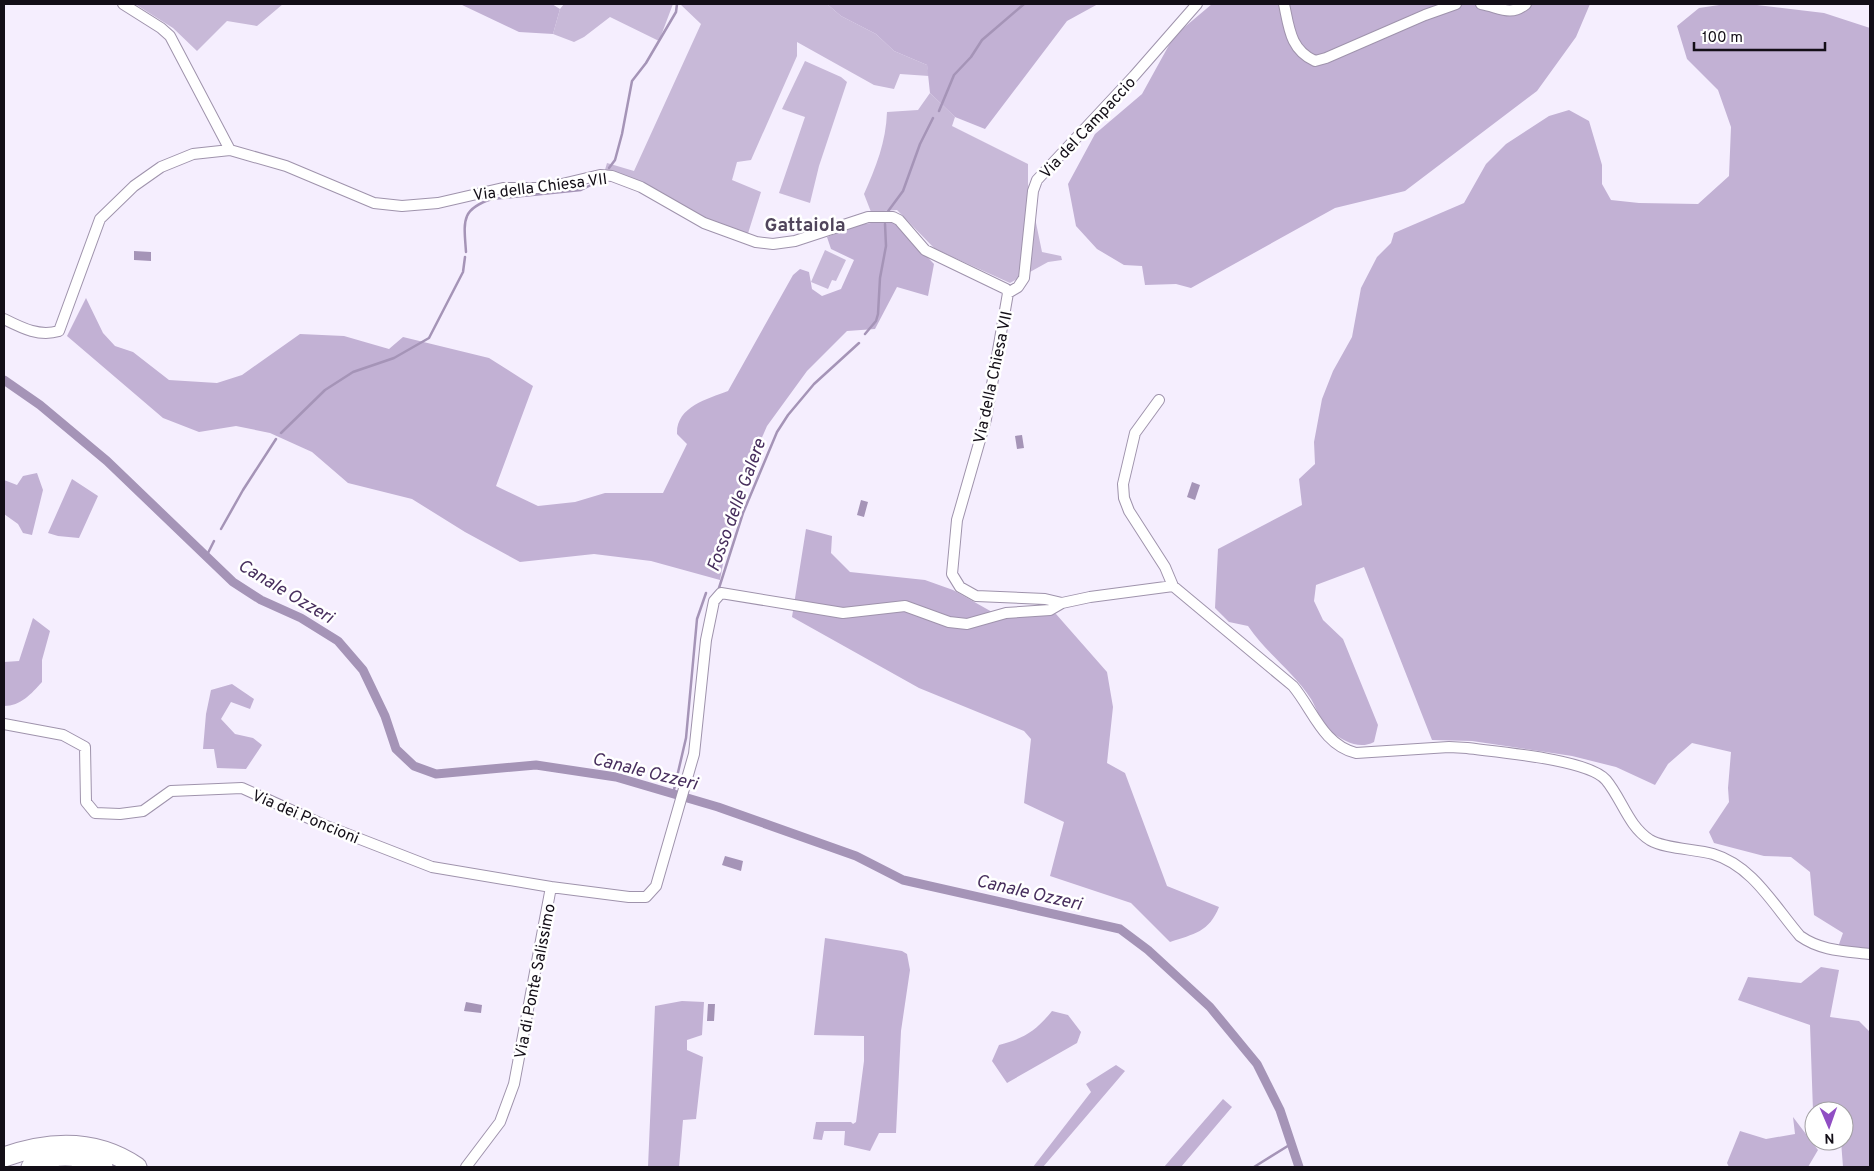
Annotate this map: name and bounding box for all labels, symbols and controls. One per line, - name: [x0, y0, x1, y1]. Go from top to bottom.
- scale bar: [1694, 20, 1825, 52]
- text: 100 m: [1702, 29, 1743, 48]
- street label: Via del Campaccio: [1036, 73, 1141, 183]
- street label: Via della Chiesa VII: [472, 170, 608, 206]
- district label: Gattaiola: [764, 214, 846, 238]
- street label: Via della Chiesa VII: [970, 309, 1018, 446]
- water label: Fosso delle Galere: [703, 435, 772, 575]
- water label: Canale Ozzeri: [233, 555, 339, 631]
- water label: Canale Ozzeri: [590, 748, 701, 797]
- street label: Via dei Poncioni: [249, 786, 362, 849]
- water label: Canale Ozzeri: [974, 870, 1085, 917]
- street label: Via di Ponte Salissimo: [511, 902, 561, 1061]
- north arrow: [1804, 1101, 1854, 1151]
- text: N: [1824, 1129, 1835, 1146]

